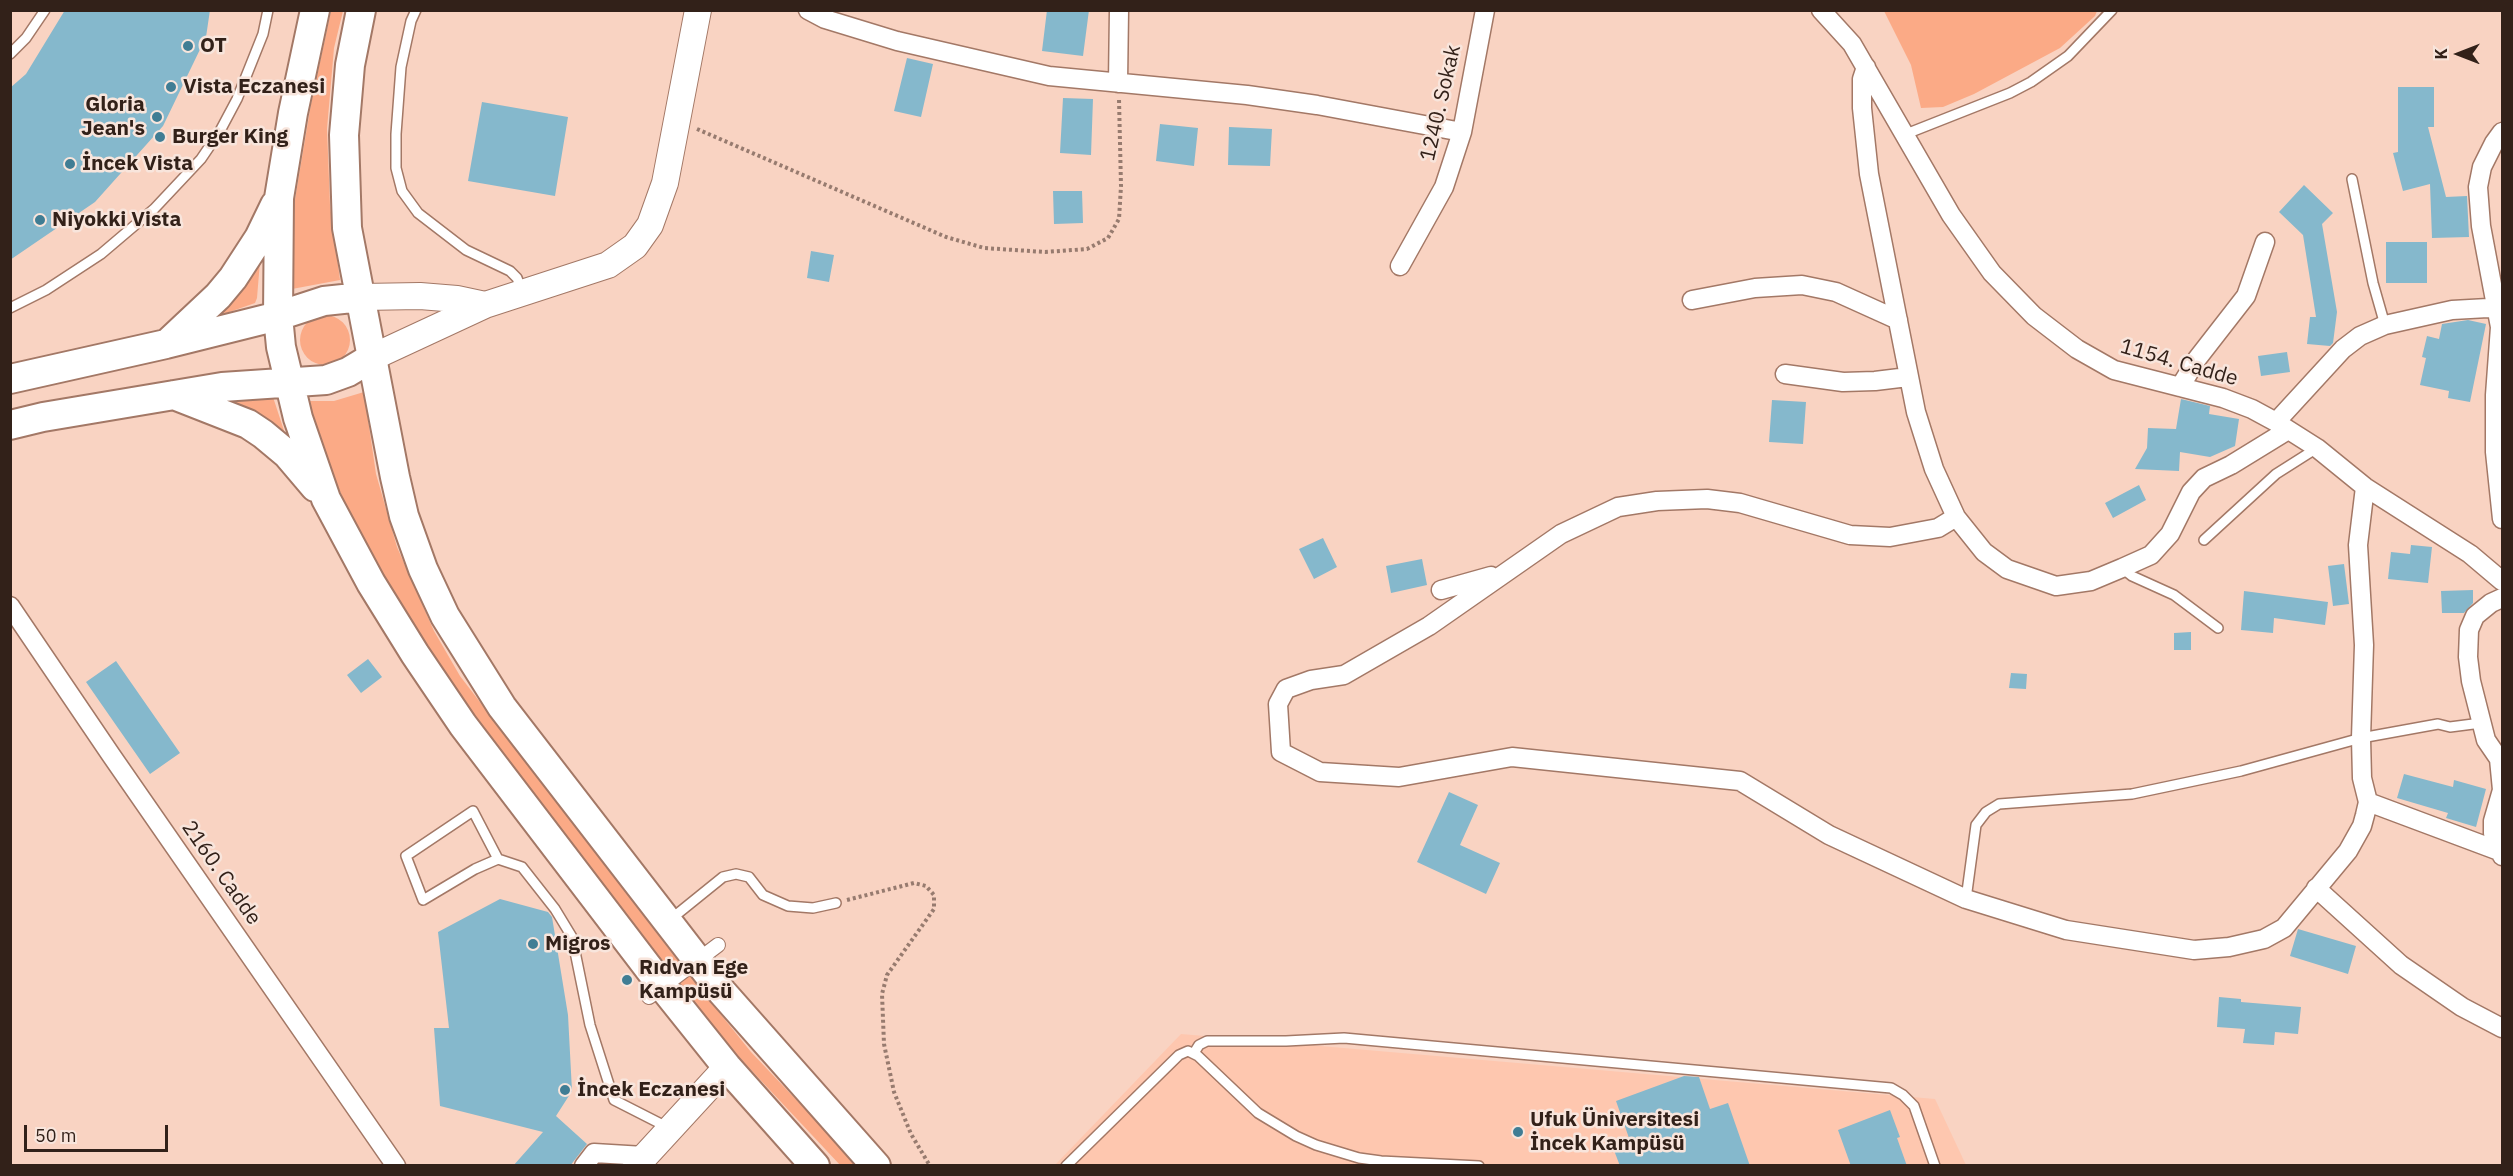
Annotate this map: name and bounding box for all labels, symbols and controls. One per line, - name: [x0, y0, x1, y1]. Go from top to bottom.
- north arrow: [2429, 24, 2489, 84]
- place label: OT: [200, 33, 227, 59]
- marker: OT: [181, 39, 195, 53]
- street label: 1240. Sokak: [1415, 43, 1467, 163]
- text: K: [2431, 48, 2451, 60]
- place label: Vista Eczanesi: [183, 74, 325, 100]
- marker: Vista Eczanesi: [164, 80, 178, 94]
- place label: Gloria Jean's: [81, 92, 145, 142]
- marker: Gloria Jean's: [150, 110, 164, 124]
- place label: Burger King: [172, 124, 288, 150]
- marker: Burger King: [153, 130, 167, 144]
- place label: İncek Vista: [82, 151, 193, 177]
- marker: İncek Vista: [63, 157, 77, 171]
- place label: Niyokki Vista: [52, 207, 181, 233]
- marker: Niyokki Vista: [33, 213, 47, 227]
- street label: 1154. Cadde: [2117, 334, 2241, 392]
- street label: 2160. Cadde: [176, 816, 266, 930]
- place label: Migros: [545, 931, 611, 957]
- marker: Migros: [526, 937, 540, 951]
- place label: Rıdvan Ege Kampüsü: [639, 955, 748, 1005]
- marker: Rıdvan Ege Kampüsü: [620, 973, 634, 987]
- place label: İncek Eczanesi: [577, 1077, 725, 1103]
- marker: İncek Eczanesi: [558, 1083, 572, 1097]
- place label: Ufuk Üniversitesi İncek Kampüsü: [1530, 1107, 1699, 1157]
- scale bar: [27, 1113, 171, 1151]
- text: 50 m: [35, 1124, 77, 1147]
- marker: Ufuk Üniversitesi İncek Kampüsü: [1511, 1125, 1525, 1139]

